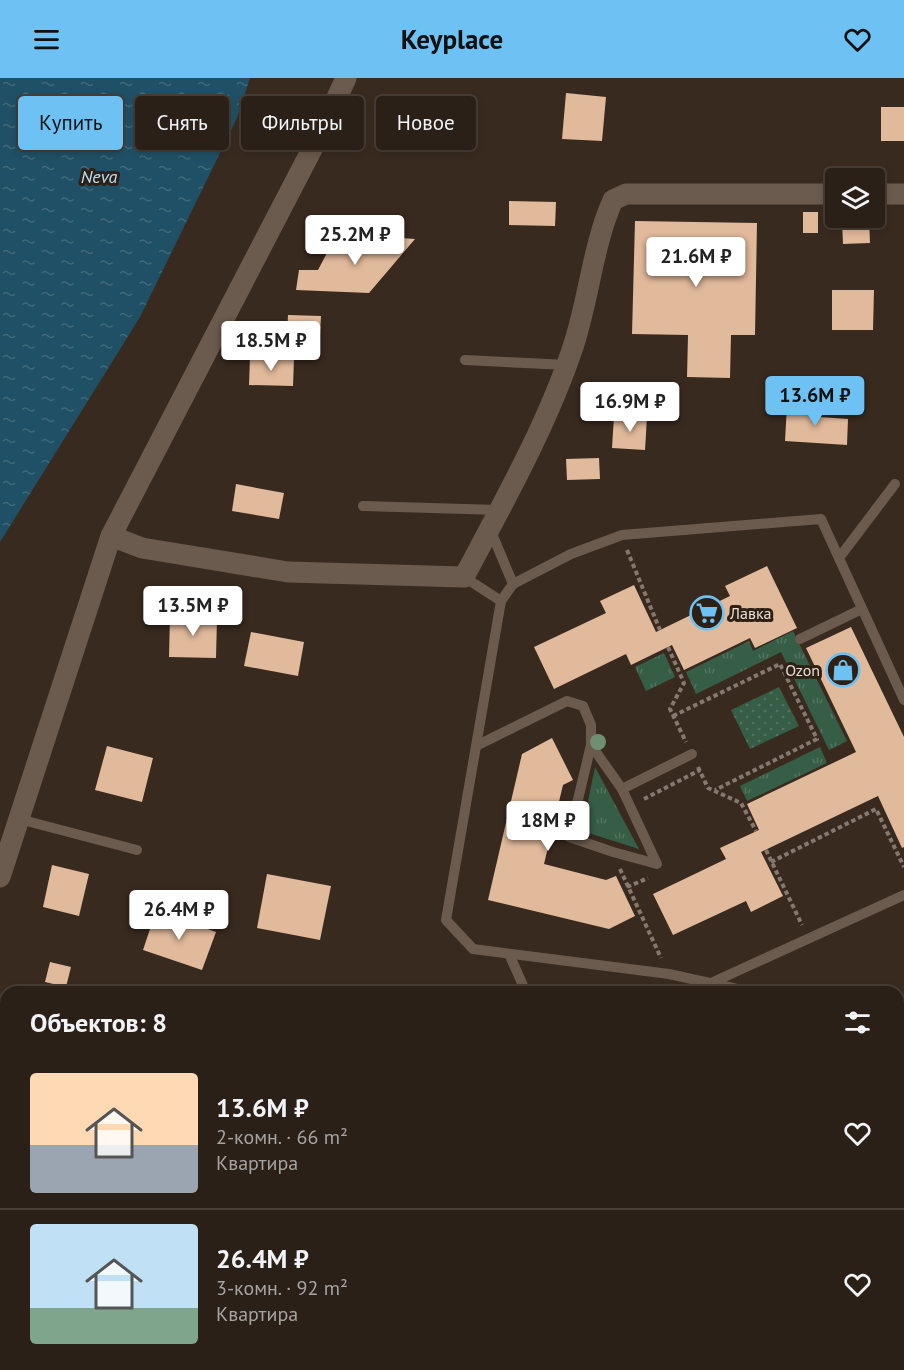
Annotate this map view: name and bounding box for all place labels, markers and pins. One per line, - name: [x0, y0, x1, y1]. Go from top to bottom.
- pin: 25.2M ₽: [300, 215, 410, 266]
- pin: 21.6M ₽: [641, 237, 751, 288]
- pin: 18.5M ₽: [216, 321, 326, 372]
- pin: 13.6M ₽: [760, 376, 870, 427]
- pin: 16.9M ₽: [575, 382, 685, 433]
- pin: 13.5M ₽: [138, 586, 248, 637]
- supermarket icon: Лавка: [689, 595, 725, 631]
- place label: Лавка: [729, 603, 772, 623]
- shop icon: Ozon: [825, 652, 861, 688]
- place label: Ozon: [785, 660, 820, 680]
- pin: 18M ₽: [506, 801, 590, 852]
- pin: 26.4M ₽: [124, 890, 234, 941]

